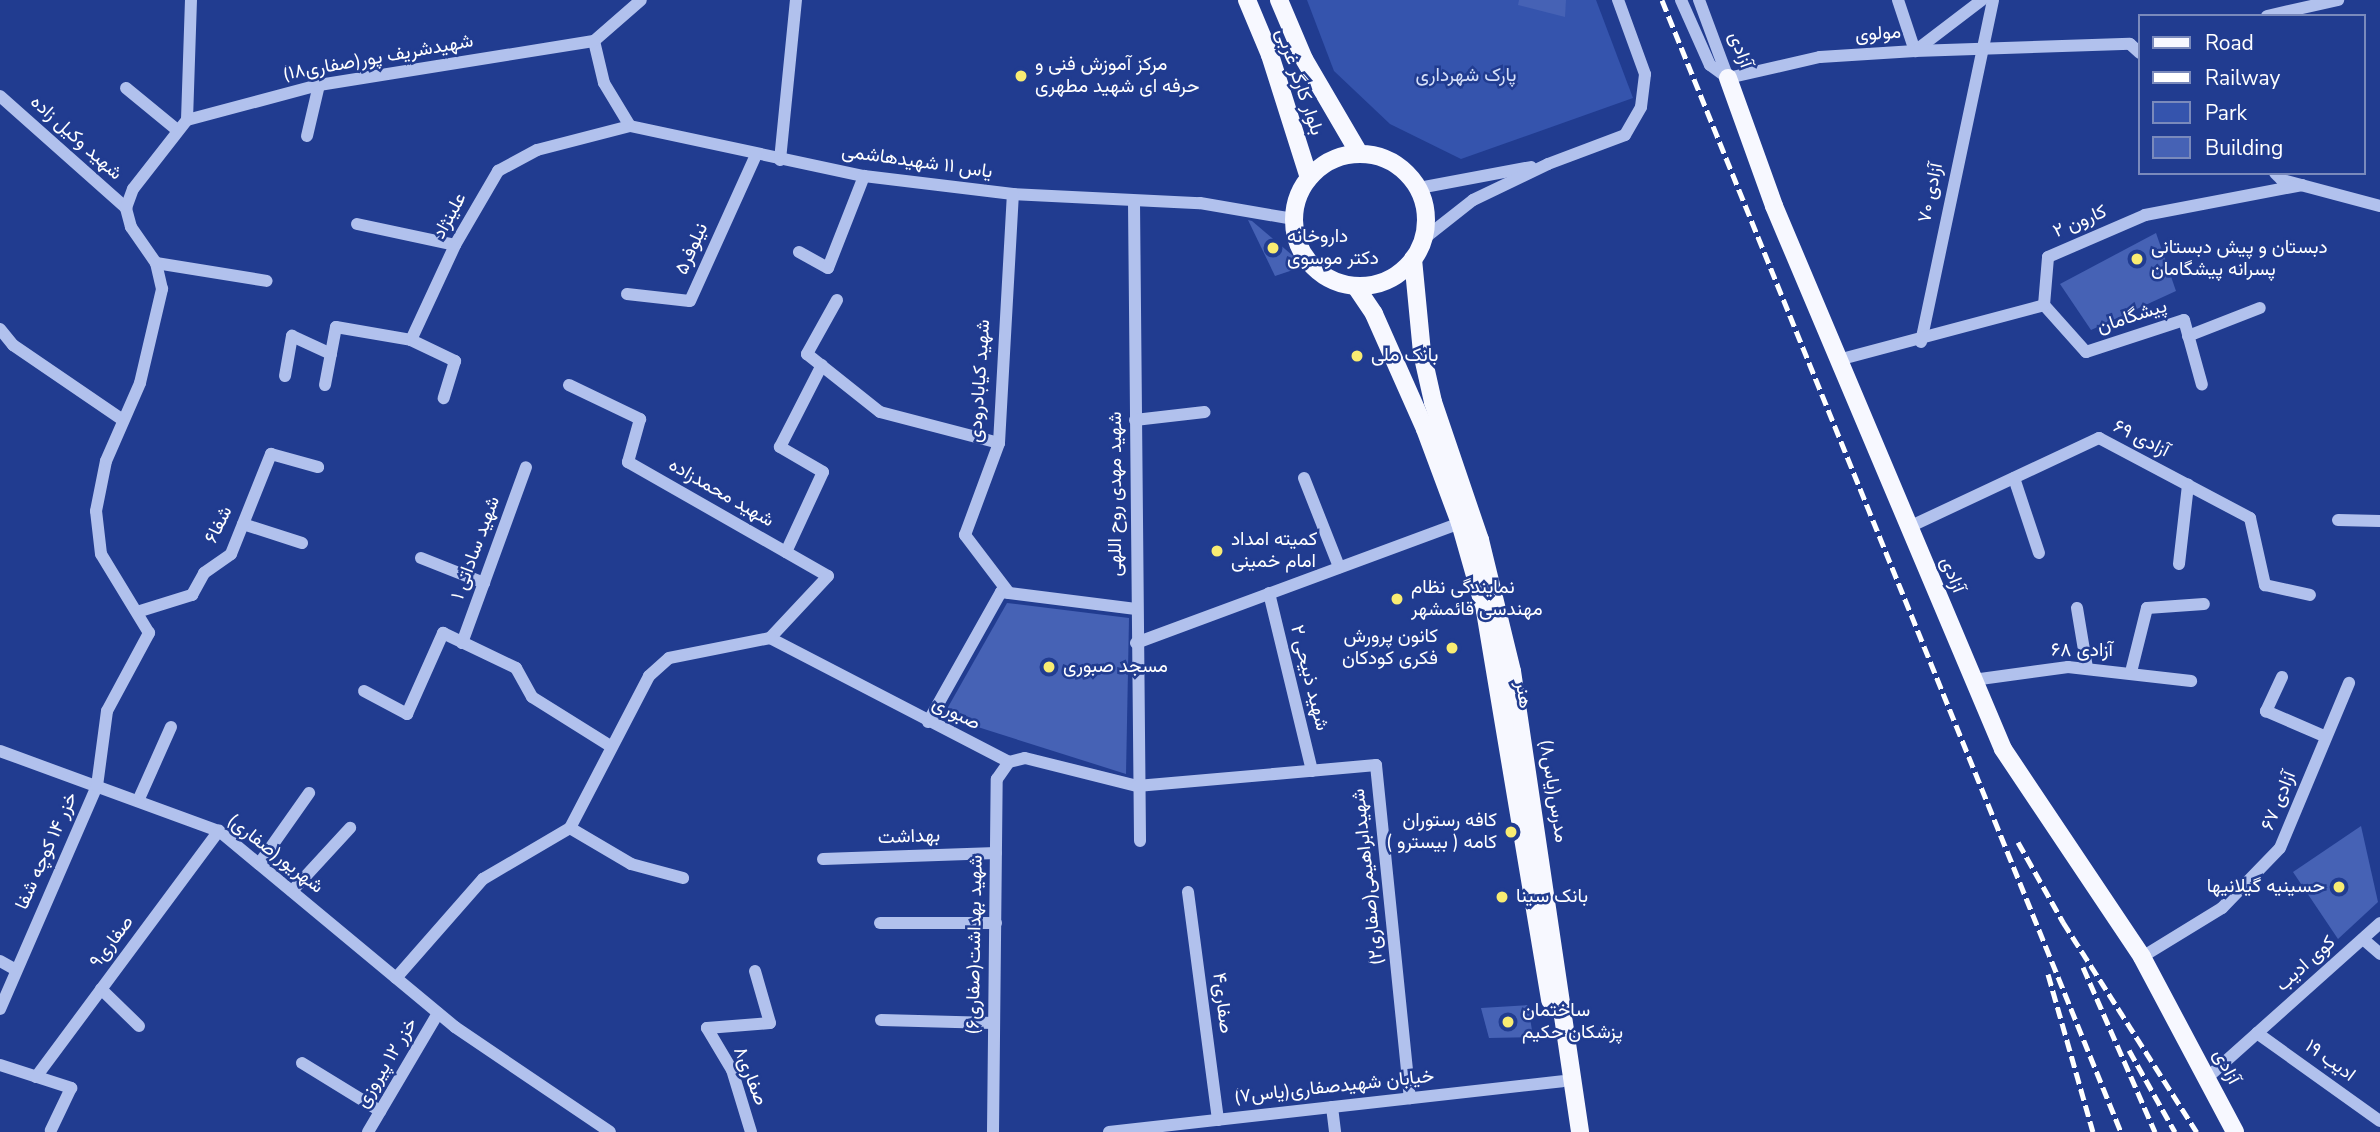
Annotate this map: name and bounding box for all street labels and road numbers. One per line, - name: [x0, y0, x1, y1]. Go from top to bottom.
- street label: مولوی: [1854, 21, 1902, 47]
- street label: بلوار کارگر غربی: [1270, 26, 1328, 138]
- street label: آزادی: [1723, 29, 1757, 71]
- street label: شهیدشریف پور(صفاری۱۸): [281, 30, 475, 86]
- street label: شهید وکیل زاده: [25, 91, 127, 185]
- street label: یاس ۱۱ شهیدهاشمی: [840, 140, 994, 184]
- street label: آزادی ۷۰: [1914, 161, 1948, 225]
- street label: علینژاد: [428, 189, 472, 243]
- street label: کارون ۲: [2050, 201, 2110, 243]
- street label: نیلوفر۵: [671, 220, 713, 278]
- street label: پیشگامان: [2094, 295, 2170, 339]
- street label: شهید کیابادرودی: [964, 319, 996, 443]
- street label: شهید مهدی روح اللهی: [1105, 411, 1127, 577]
- street label: آزادی ۶۹: [2109, 415, 2173, 463]
- street label: شهید محمدزاده: [664, 454, 778, 532]
- street label: شهید ساداتی ۱: [447, 493, 505, 603]
- street label: شفا۶: [200, 503, 238, 547]
- street label: آزادی: [1935, 554, 1969, 596]
- street label: شهید ذبیحی ۲: [1285, 623, 1333, 733]
- street label: آزادی ۶۸: [2051, 640, 2113, 662]
- street label: هنر: [1510, 680, 1536, 710]
- street label: صبوری: [928, 692, 984, 736]
- street label: مدرس(یاس۸): [1534, 738, 1572, 844]
- street label: آزادی ۶۷: [2257, 768, 2301, 834]
- street label: شهیدابراهیمی(صفاری۲): [1347, 787, 1389, 967]
- street label: خزر ۱۴ کوچه شفا: [11, 789, 83, 913]
- street label: شهریور(صفاری): [222, 809, 328, 899]
- street label: بهداشت: [878, 825, 940, 849]
- street label: شهید بهداشت(صفاری۶): [962, 855, 988, 1035]
- street label: صفاری۹: [85, 911, 139, 973]
- street label: کوی ادیب: [2272, 931, 2340, 997]
- street label: صفاری۴: [1207, 971, 1237, 1035]
- street label: خزر ۱۲ پیروزی: [351, 1014, 423, 1112]
- street label: ادیب ۱۹: [2300, 1035, 2360, 1087]
- street label: صفاری۸: [728, 1043, 772, 1109]
- street label: آزادی: [2207, 1046, 2245, 1088]
- street label: خیابان شهیدصفاری(یاس۷): [1233, 1065, 1435, 1109]

